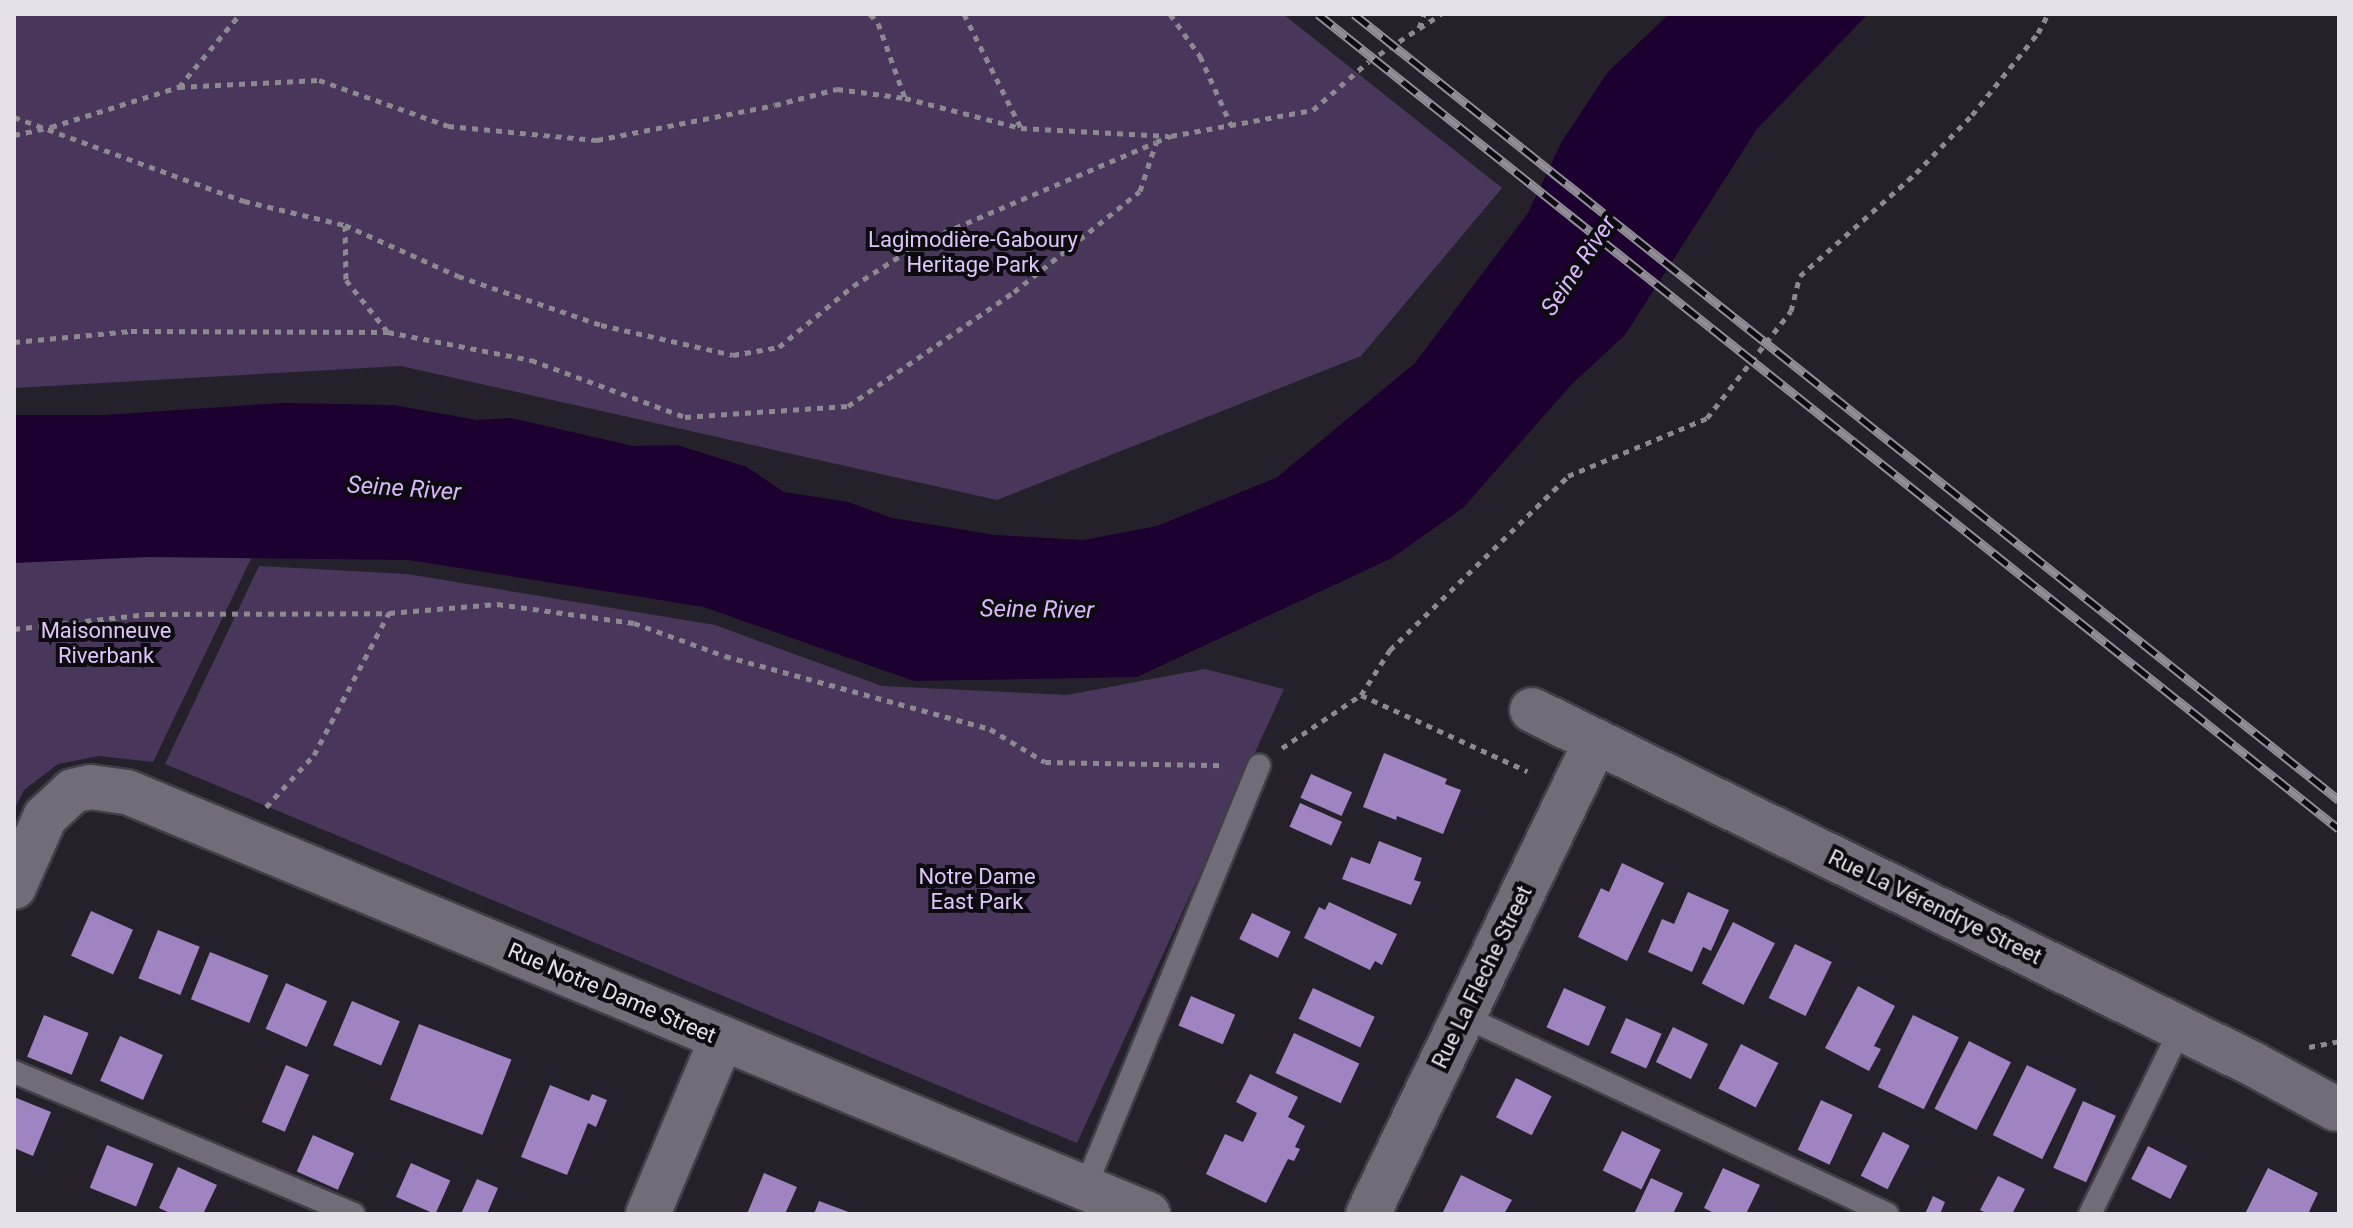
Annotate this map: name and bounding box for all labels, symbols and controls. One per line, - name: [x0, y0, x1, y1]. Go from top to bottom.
- water label: Seine River: [1535, 211, 1623, 321]
- park label: Lagimodière-Gaboury Heritage Park: [868, 226, 1078, 278]
- water label: Seine River: [346, 471, 462, 507]
- water label: Seine River: [980, 595, 1094, 625]
- park label: Maisonneuve Riverbank: [41, 617, 171, 668]
- street label: Rue La Vérendrye Street: [1824, 844, 2046, 970]
- park label: Notre Dame East Park: [918, 863, 1036, 914]
- street label: Rue La Fleche Street: [1426, 881, 1538, 1073]
- street label: Rue Notre Dame Street: [504, 937, 720, 1049]

